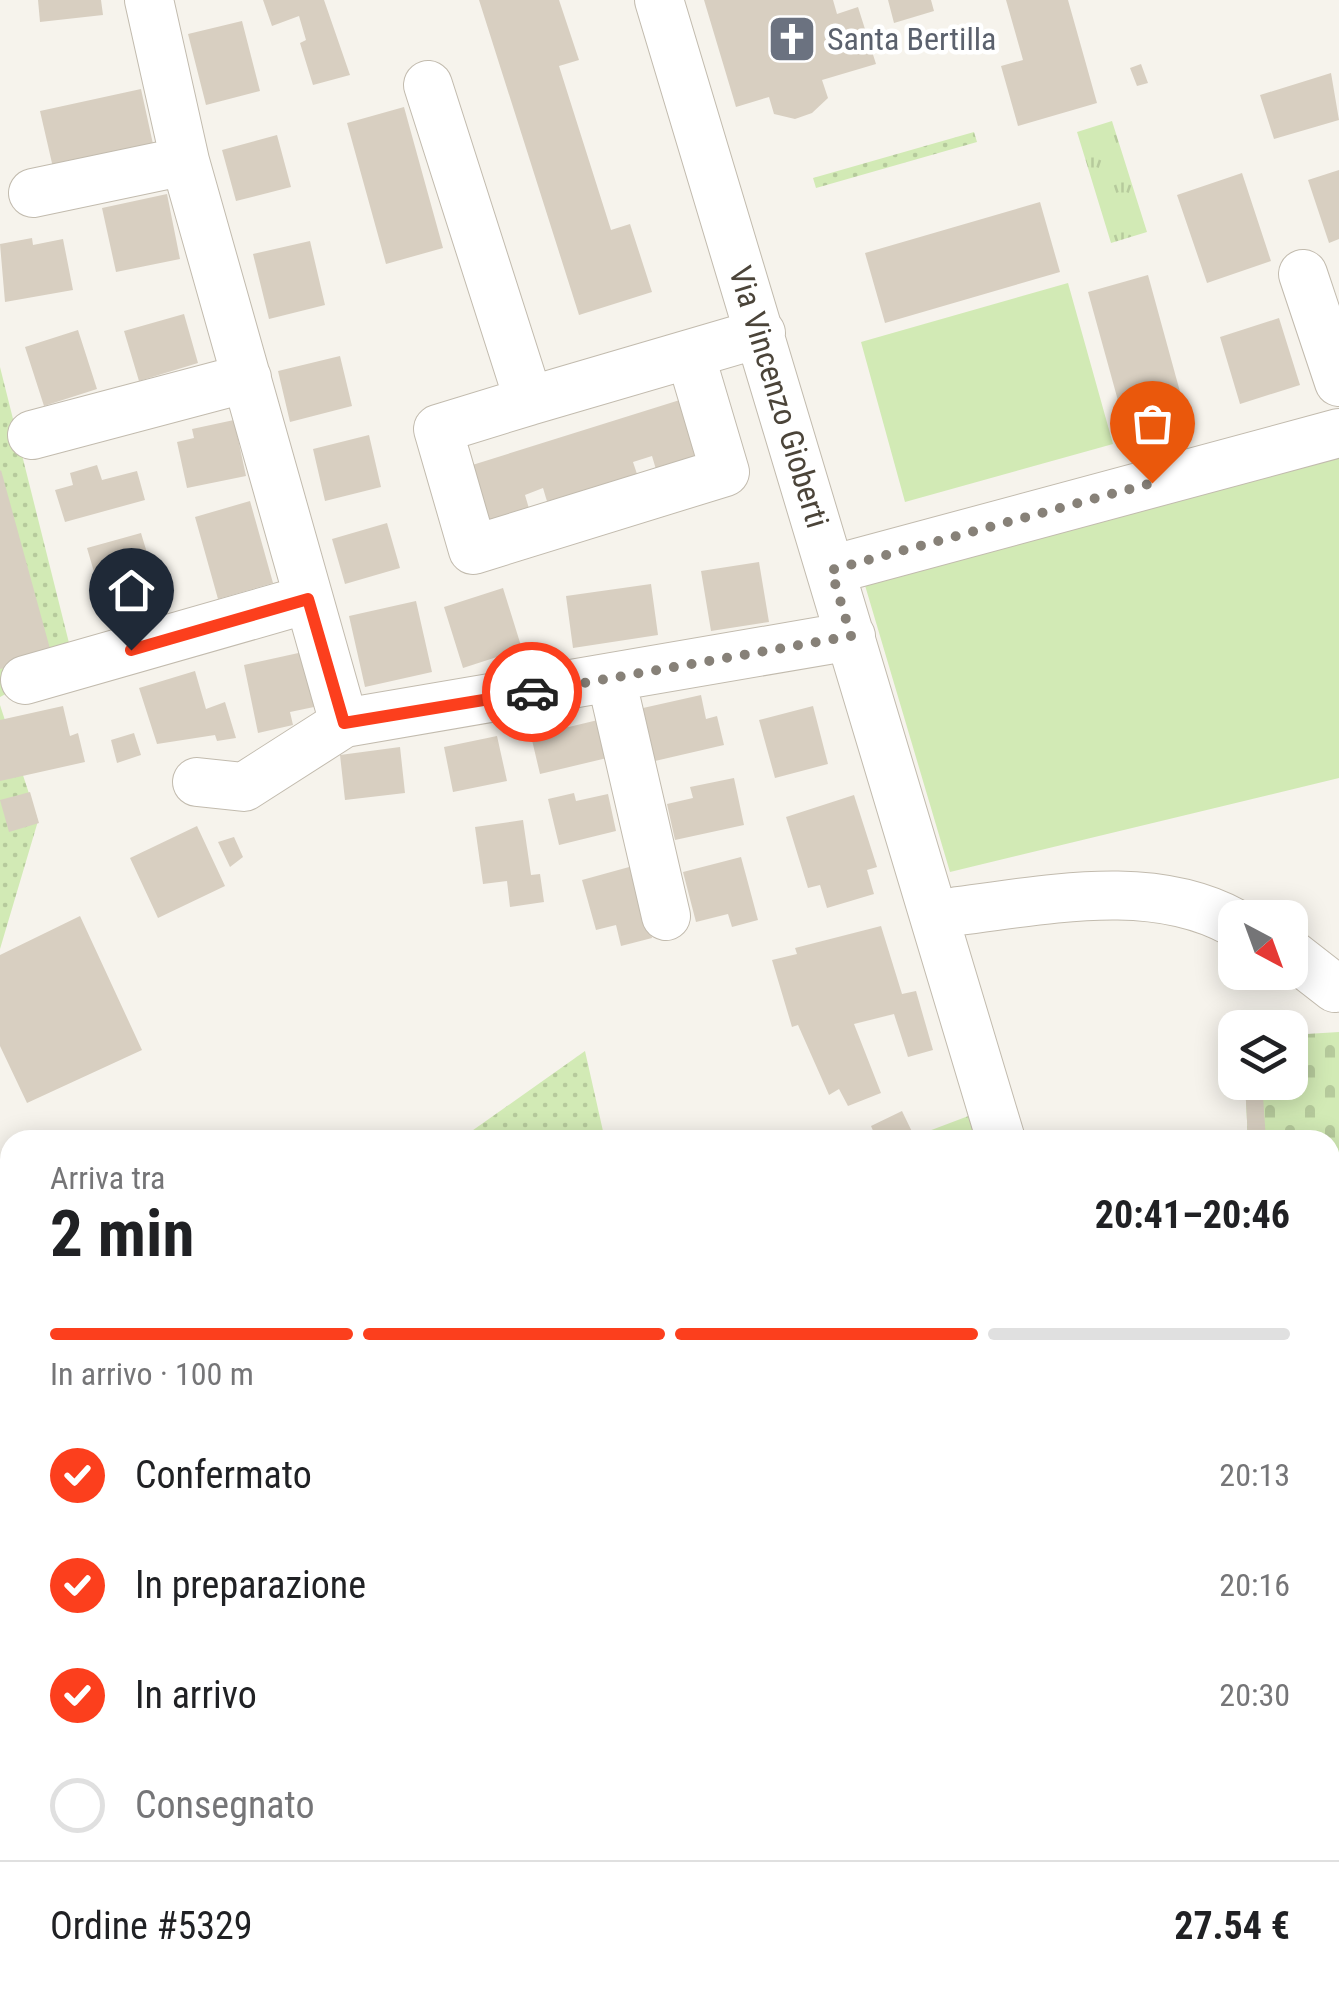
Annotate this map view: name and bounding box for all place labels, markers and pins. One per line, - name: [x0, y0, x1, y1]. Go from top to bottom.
- church icon: Santa Bertilla: [766, 13, 818, 65]
- place label: Santa Bertilla: [827, 20, 996, 58]
- pin: [1110, 381, 1195, 484]
- pin: [89, 548, 174, 651]

